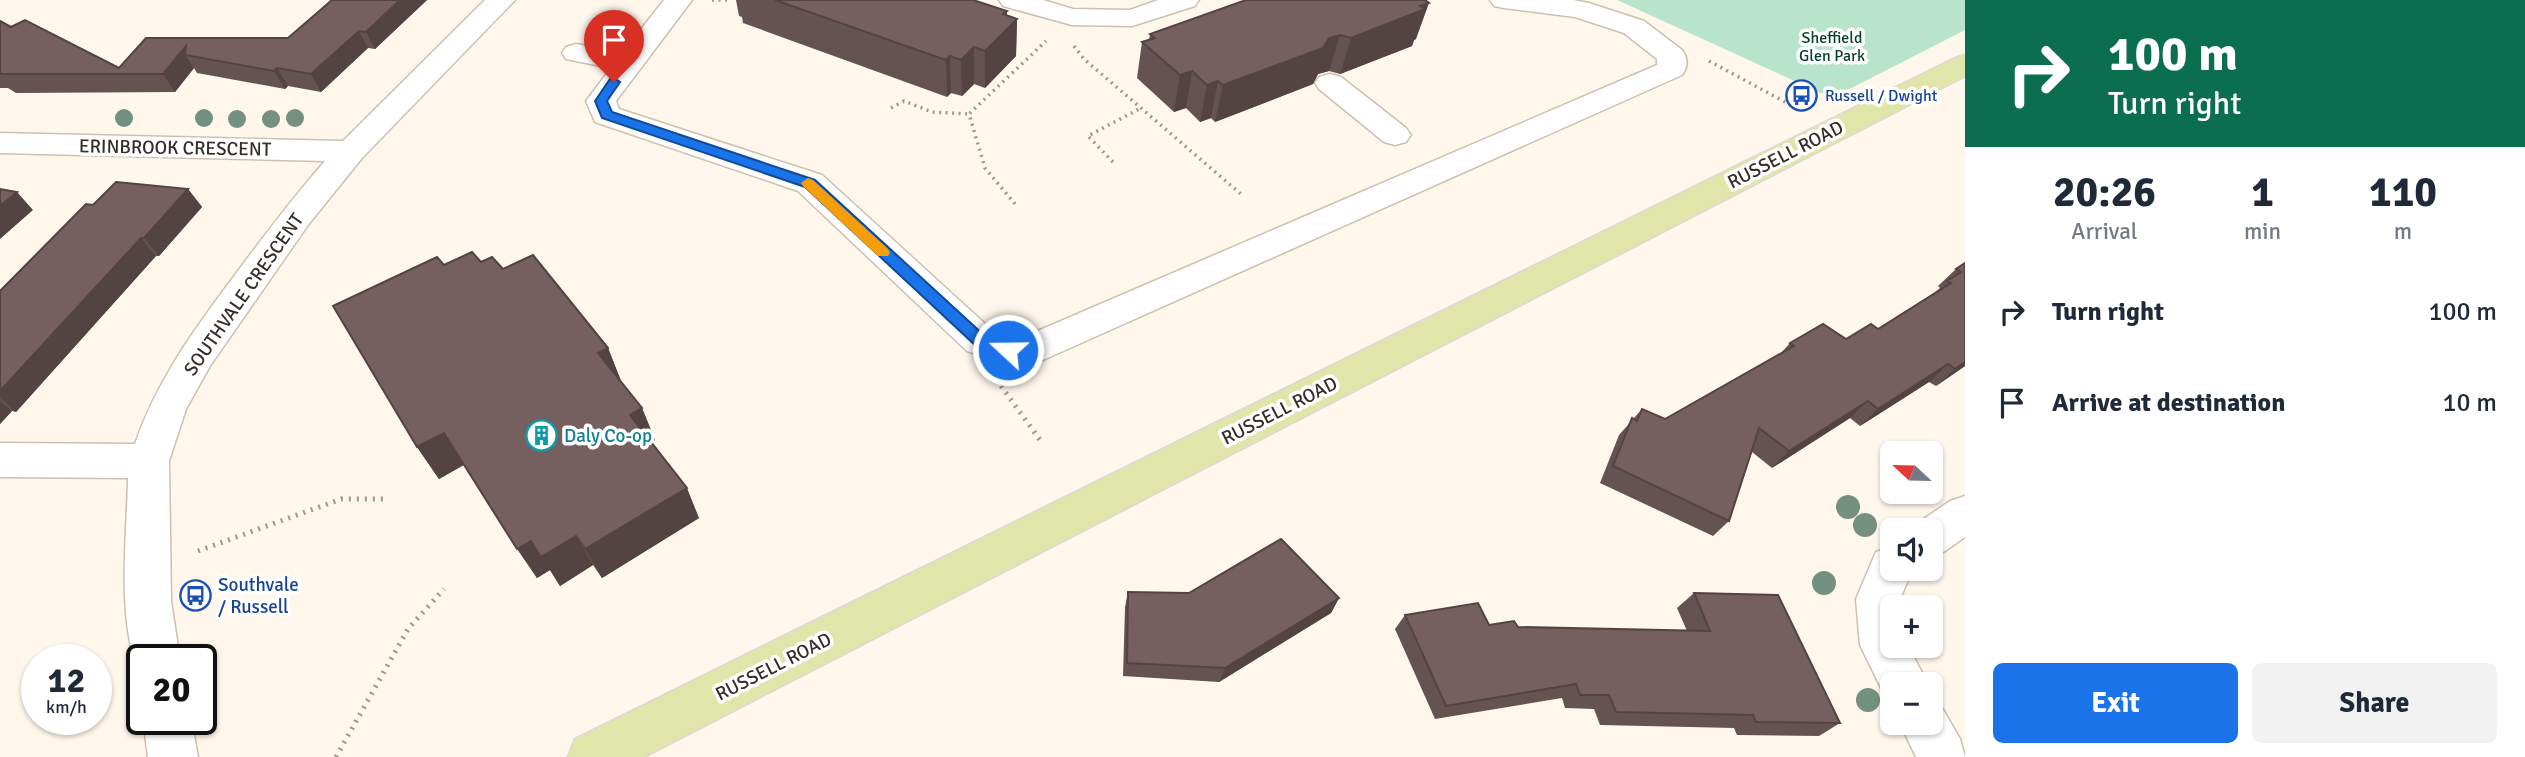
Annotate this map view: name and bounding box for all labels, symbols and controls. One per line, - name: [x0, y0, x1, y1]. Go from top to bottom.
- pin: [584, 10, 644, 82]
- icon: arrive: [595, 21, 633, 59]
- text: 100 m: [2108, 24, 2238, 84]
- park label: Sheffield Glen Park: [1799, 28, 1865, 66]
- icon: right: [1993, 28, 2084, 119]
- bus stop icon: Russell / Dwight: [1785, 78, 1819, 112]
- text: Turn right: [2108, 84, 2241, 123]
- place label: Russell / Dwight: [1825, 86, 1938, 106]
- street label: RUSSELL ROAD: [1724, 115, 1847, 194]
- street label: ERINBROOK CRESCENT: [79, 134, 272, 162]
- text: 20:26: [2053, 167, 2156, 218]
- text: 1: [2251, 167, 2274, 218]
- text: 110: [2369, 167, 2437, 218]
- street label: SOUTHVALE CRESCENT: [179, 208, 309, 380]
- text: Arrival: [2071, 217, 2138, 246]
- text: min: [2244, 217, 2281, 246]
- text: m: [2394, 217, 2412, 246]
- icon: right: [1993, 293, 2031, 331]
- text: Turn right: [2052, 296, 2164, 328]
- text: 100 m: [2428, 296, 2497, 328]
- position arrow: [971, 313, 1045, 387]
- street label: RUSSELL ROAD: [1218, 371, 1341, 450]
- icon: arrive: [1993, 384, 2031, 422]
- text: Arrive at destination: [2052, 387, 2285, 419]
- text: 10 m: [2442, 387, 2497, 419]
- building icon: Daly Co-op: [524, 418, 558, 452]
- place label: Daly Co-op: [564, 424, 652, 448]
- north arrow: [1880, 441, 1942, 504]
- map controls: [1880, 441, 1943, 735]
- button: sound: [1880, 518, 1943, 581]
- place label: Southvale / Russell: [218, 573, 299, 619]
- bus stop icon: Southvale / Russell: [178, 578, 212, 612]
- button: +: [1880, 595, 1943, 658]
- street label: RUSSELL ROAD: [712, 627, 835, 706]
- speed limit sign: 20: [126, 644, 217, 735]
- text: 12: [48, 659, 85, 702]
- button: Exit: [1993, 663, 2238, 743]
- button: Share: [2252, 663, 2497, 743]
- button: −: [1880, 672, 1943, 735]
- text: km/h: [46, 696, 87, 718]

